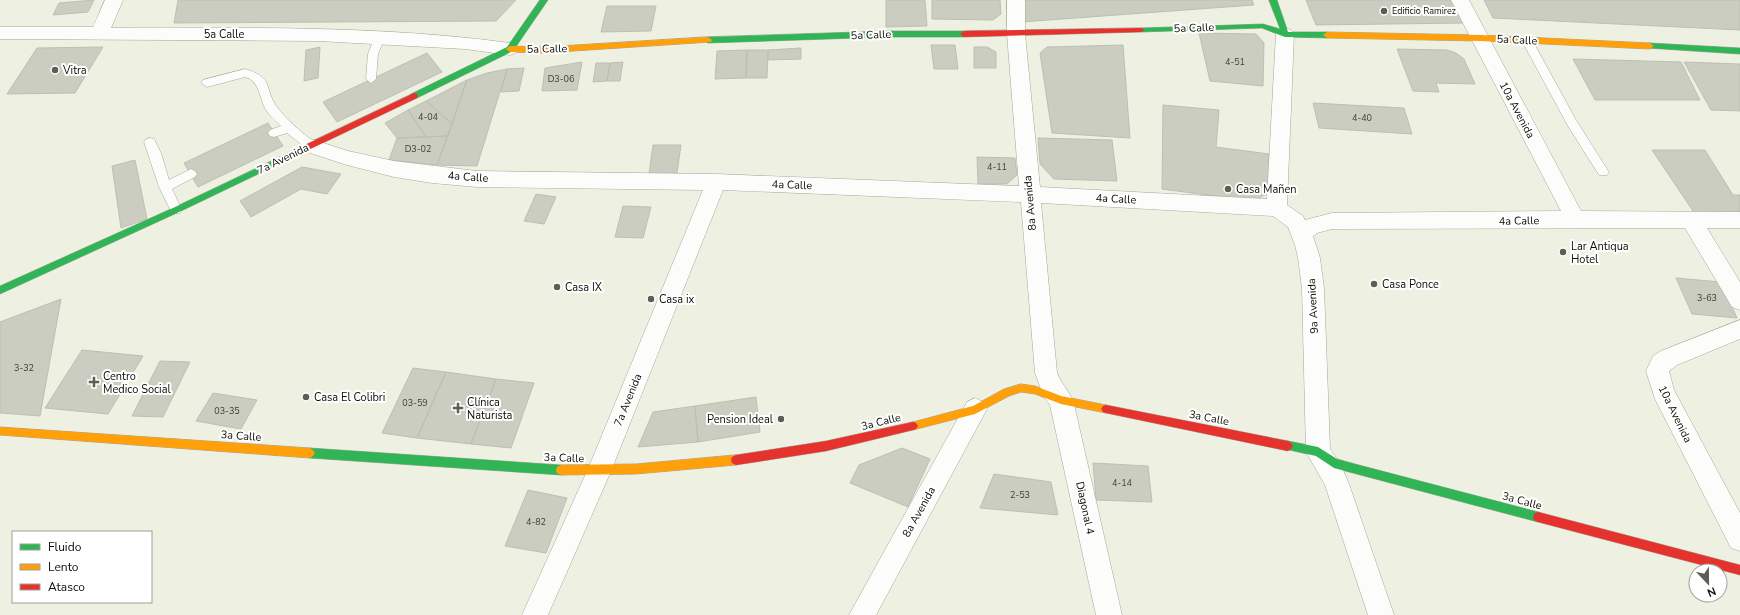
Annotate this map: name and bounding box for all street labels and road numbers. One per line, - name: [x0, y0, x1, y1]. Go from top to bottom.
- street label: 5a Calle: [1173, 20, 1215, 36]
- street label: 5a Calle: [204, 27, 244, 42]
- street label: 5a Calle: [850, 27, 892, 43]
- street label: 5a Calle: [1496, 31, 1538, 49]
- street label: 5a Calle: [527, 41, 568, 57]
- street label: 10a Avenida: [1496, 79, 1538, 141]
- street label: 7a Avenida: [255, 140, 311, 178]
- street label: 4a Calle: [447, 168, 489, 186]
- street label: 8a Avenida: [1020, 175, 1040, 231]
- street label: 4a Calle: [771, 177, 813, 193]
- street label: 4a Calle: [1095, 190, 1137, 208]
- street label: 4a Calle: [1499, 213, 1540, 229]
- street label: 9a Avenida: [1304, 278, 1322, 334]
- street label: 7a Avenida: [611, 371, 645, 429]
- street label: 10a Avenida: [1655, 383, 1695, 445]
- street label: 3a Calle: [1188, 407, 1231, 429]
- street label: 3a Calle: [859, 410, 903, 434]
- street label: 3a Calle: [220, 427, 262, 445]
- street label: 3a Calle: [543, 450, 585, 466]
- street label: Diagonal 4: [1072, 480, 1098, 536]
- street label: 8a Avenida: [899, 484, 939, 540]
- street label: 3a Calle: [1500, 488, 1544, 514]

